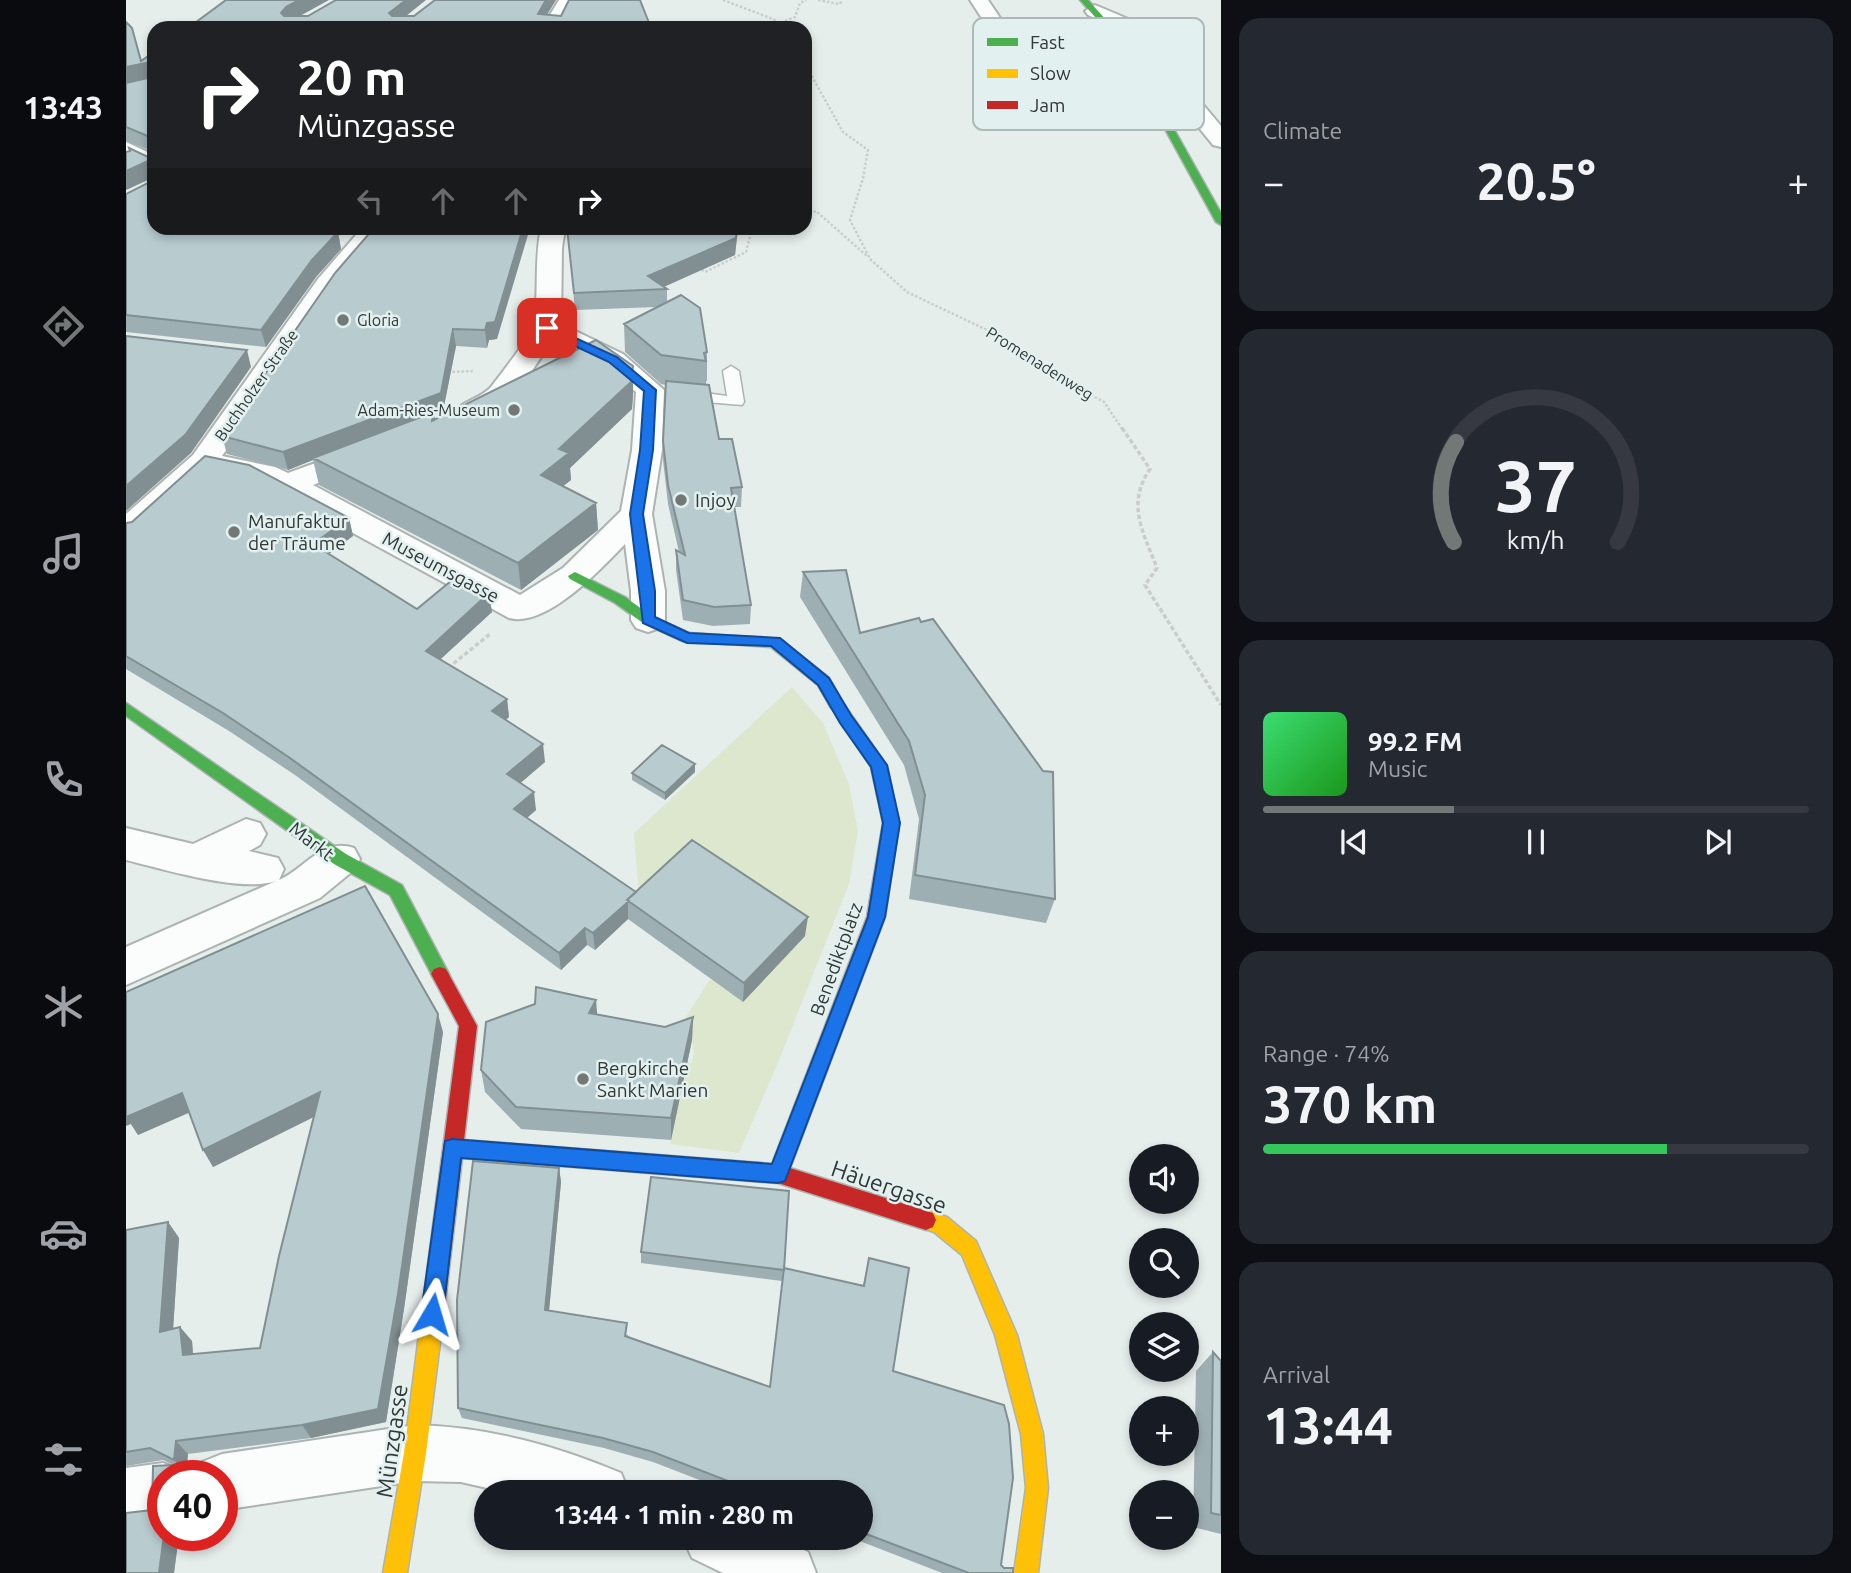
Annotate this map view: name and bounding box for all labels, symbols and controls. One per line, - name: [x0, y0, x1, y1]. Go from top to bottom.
- legend: [973, 18, 1204, 130]
- text: Fast: [1030, 31, 1065, 53]
- icon: right: [182, 49, 273, 140]
- text: 20 m: [297, 49, 406, 104]
- text: Slow: [1030, 62, 1071, 84]
- text: 13:43: [23, 89, 103, 125]
- text: Jam: [1030, 94, 1066, 116]
- text: Münzgasse: [297, 107, 456, 143]
- text: Climate: [1263, 118, 1342, 143]
- text: 20.5°: [1476, 152, 1596, 210]
- text: −: [1263, 161, 1284, 203]
- text: +: [1788, 161, 1809, 203]
- icon: left: [351, 182, 389, 220]
- icon: ahead: [424, 182, 462, 220]
- icon: ahead: [497, 182, 535, 220]
- icon: right: [570, 182, 608, 220]
- pin: [517, 298, 577, 358]
- icon: directions: [39, 302, 88, 351]
- icon: arrive: [528, 309, 566, 347]
- place label: Gloria: [357, 311, 399, 329]
- marker: Gloria: [335, 312, 351, 328]
- street label: Promenadenweg: [983, 323, 1097, 403]
- street label: Buchholzer Straße: [211, 326, 301, 444]
- place label: Adam-Ries-Museum: [358, 401, 500, 419]
- marker: Adam-Ries-Museum: [506, 402, 522, 418]
- text: 37: [1495, 444, 1577, 526]
- place label: Injoy: [695, 489, 736, 511]
- marker: Injoy: [673, 492, 689, 508]
- place label: Manufaktur der Träume: [248, 510, 348, 554]
- marker: Manufaktur der Träume: [226, 524, 242, 540]
- text: km/h: [1507, 525, 1565, 553]
- street label: Museumsgasse: [379, 527, 503, 607]
- icon: music: [39, 529, 88, 578]
- text: 99.2 FM: [1368, 727, 1462, 756]
- icon: phone: [39, 755, 88, 804]
- text: Music: [1368, 756, 1427, 781]
- street label: Markt: [285, 817, 339, 866]
- icon: previous: [1335, 823, 1373, 861]
- icon: pause: [1517, 823, 1555, 861]
- icon: next: [1699, 823, 1737, 861]
- street label: Benediktplatz: [805, 899, 867, 1019]
- icon: climate: [39, 982, 88, 1031]
- text: Range · 74%: [1263, 1041, 1390, 1066]
- place label: Bergkirche Sankt Marien: [597, 1057, 708, 1101]
- marker: Bergkirche Sankt Marien: [575, 1071, 591, 1087]
- text: 370 km: [1263, 1075, 1437, 1133]
- map controls: [1129, 1144, 1199, 1550]
- button: sound: [1129, 1144, 1199, 1214]
- street label: Häuergasse: [828, 1155, 950, 1218]
- icon: car: [39, 1209, 88, 1258]
- button: search: [1129, 1228, 1199, 1298]
- position arrow: [395, 1277, 469, 1351]
- button: layers: [1129, 1312, 1199, 1382]
- text: Arrival: [1263, 1362, 1330, 1387]
- street label: Münzgasse: [371, 1383, 412, 1499]
- button: +: [1129, 1396, 1199, 1466]
- text: 13:44: [1263, 1396, 1393, 1454]
- icon: filters: [39, 1435, 88, 1484]
- speed limit sign: 40: [147, 1460, 238, 1551]
- button: −: [1129, 1480, 1199, 1550]
- text: 13:44 · 1 min · 280 m: [553, 1500, 794, 1529]

